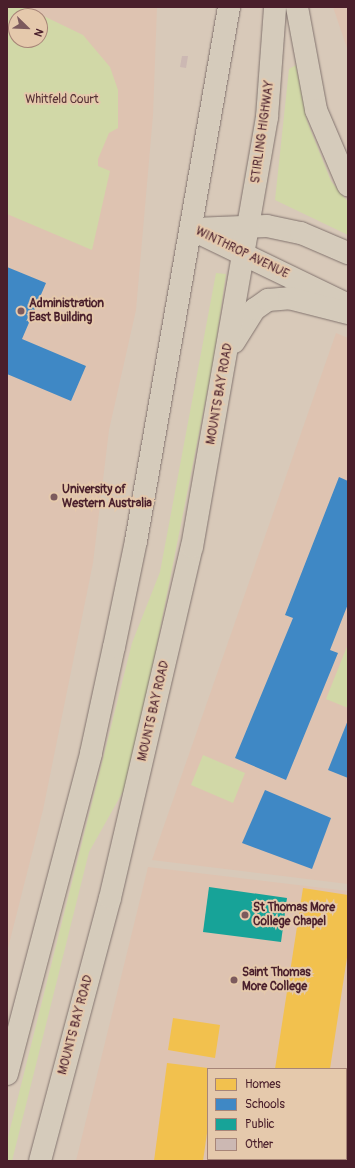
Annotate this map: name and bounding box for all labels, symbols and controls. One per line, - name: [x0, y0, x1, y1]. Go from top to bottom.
- north arrow: [8, 8, 48, 48]
- text: N: [31, 27, 46, 38]
- street label: STIRLING HIGHWAY: [249, 80, 277, 184]
- park label: Whitfeld Court: [25, 93, 99, 107]
- street label: WINTHROP AVENUE: [193, 224, 291, 282]
- place label: Administration East Building: [29, 297, 104, 325]
- marker: Administration East Building: [16, 306, 26, 316]
- street label: MOUNTS BAY ROAD: [204, 342, 236, 446]
- place label: University of Western Australia: [62, 483, 152, 511]
- marker: University of Western Australia: [49, 492, 59, 502]
- street label: MOUNTS BAY ROAD: [135, 659, 173, 763]
- place label: St Thomas More College Chapel: [253, 901, 335, 929]
- marker: St Thomas More College Chapel: [240, 910, 250, 920]
- place label: Saint Thomas More College: [242, 966, 311, 994]
- street label: MOUNTS BAY ROAD: [56, 974, 96, 1076]
- marker: Saint Thomas More College: [229, 975, 239, 985]
- legend: [207, 1068, 347, 1160]
- text: Homes: [245, 1077, 281, 1092]
- text: Schools: [245, 1097, 285, 1112]
- text: Public: [245, 1117, 275, 1132]
- text: Other: [245, 1137, 273, 1152]

